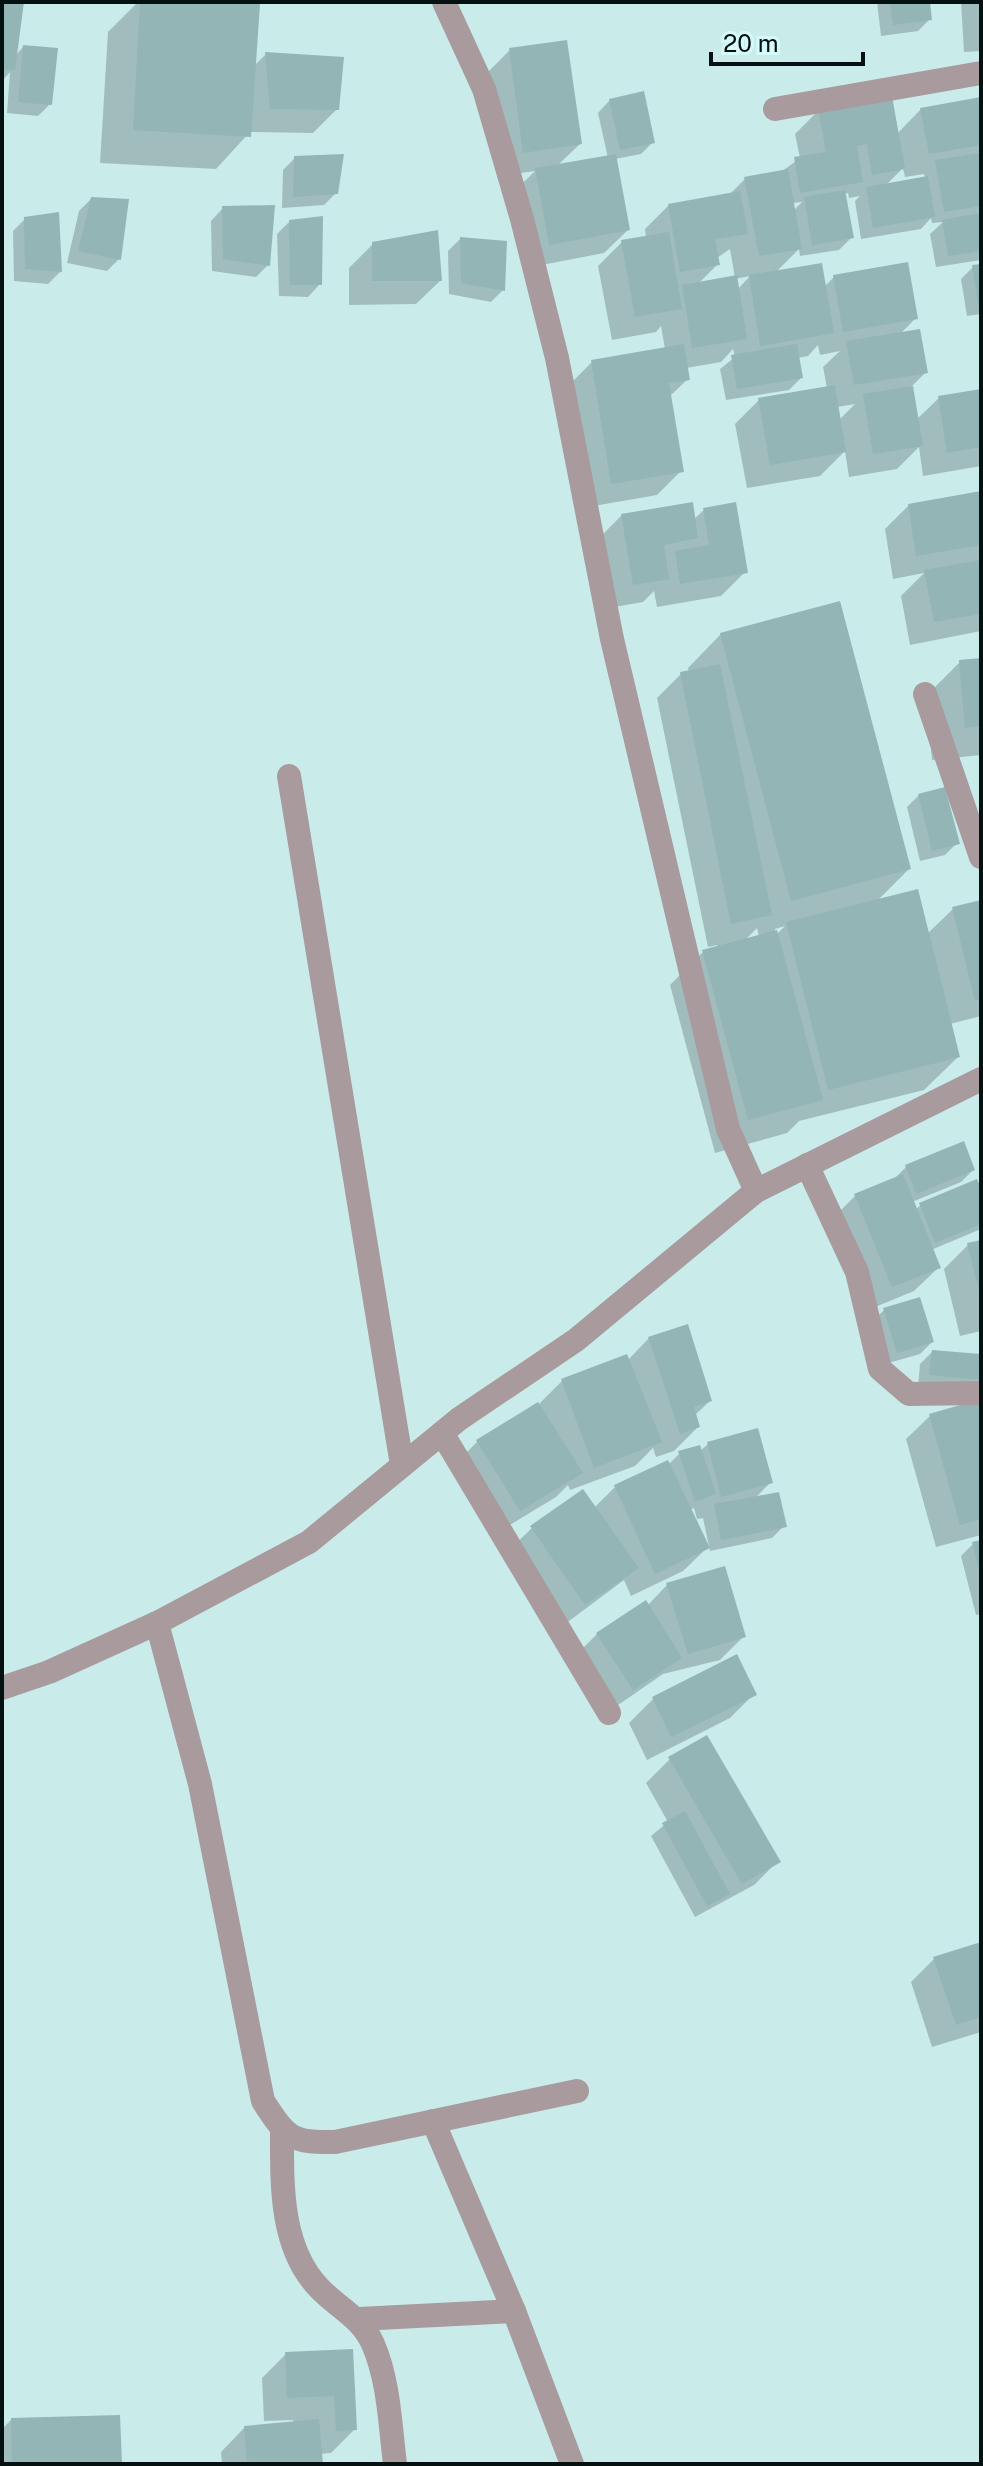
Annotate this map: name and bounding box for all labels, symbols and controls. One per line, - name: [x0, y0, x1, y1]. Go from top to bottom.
- scale bar: [711, 16, 863, 66]
- text: 20 m: [723, 29, 779, 57]

